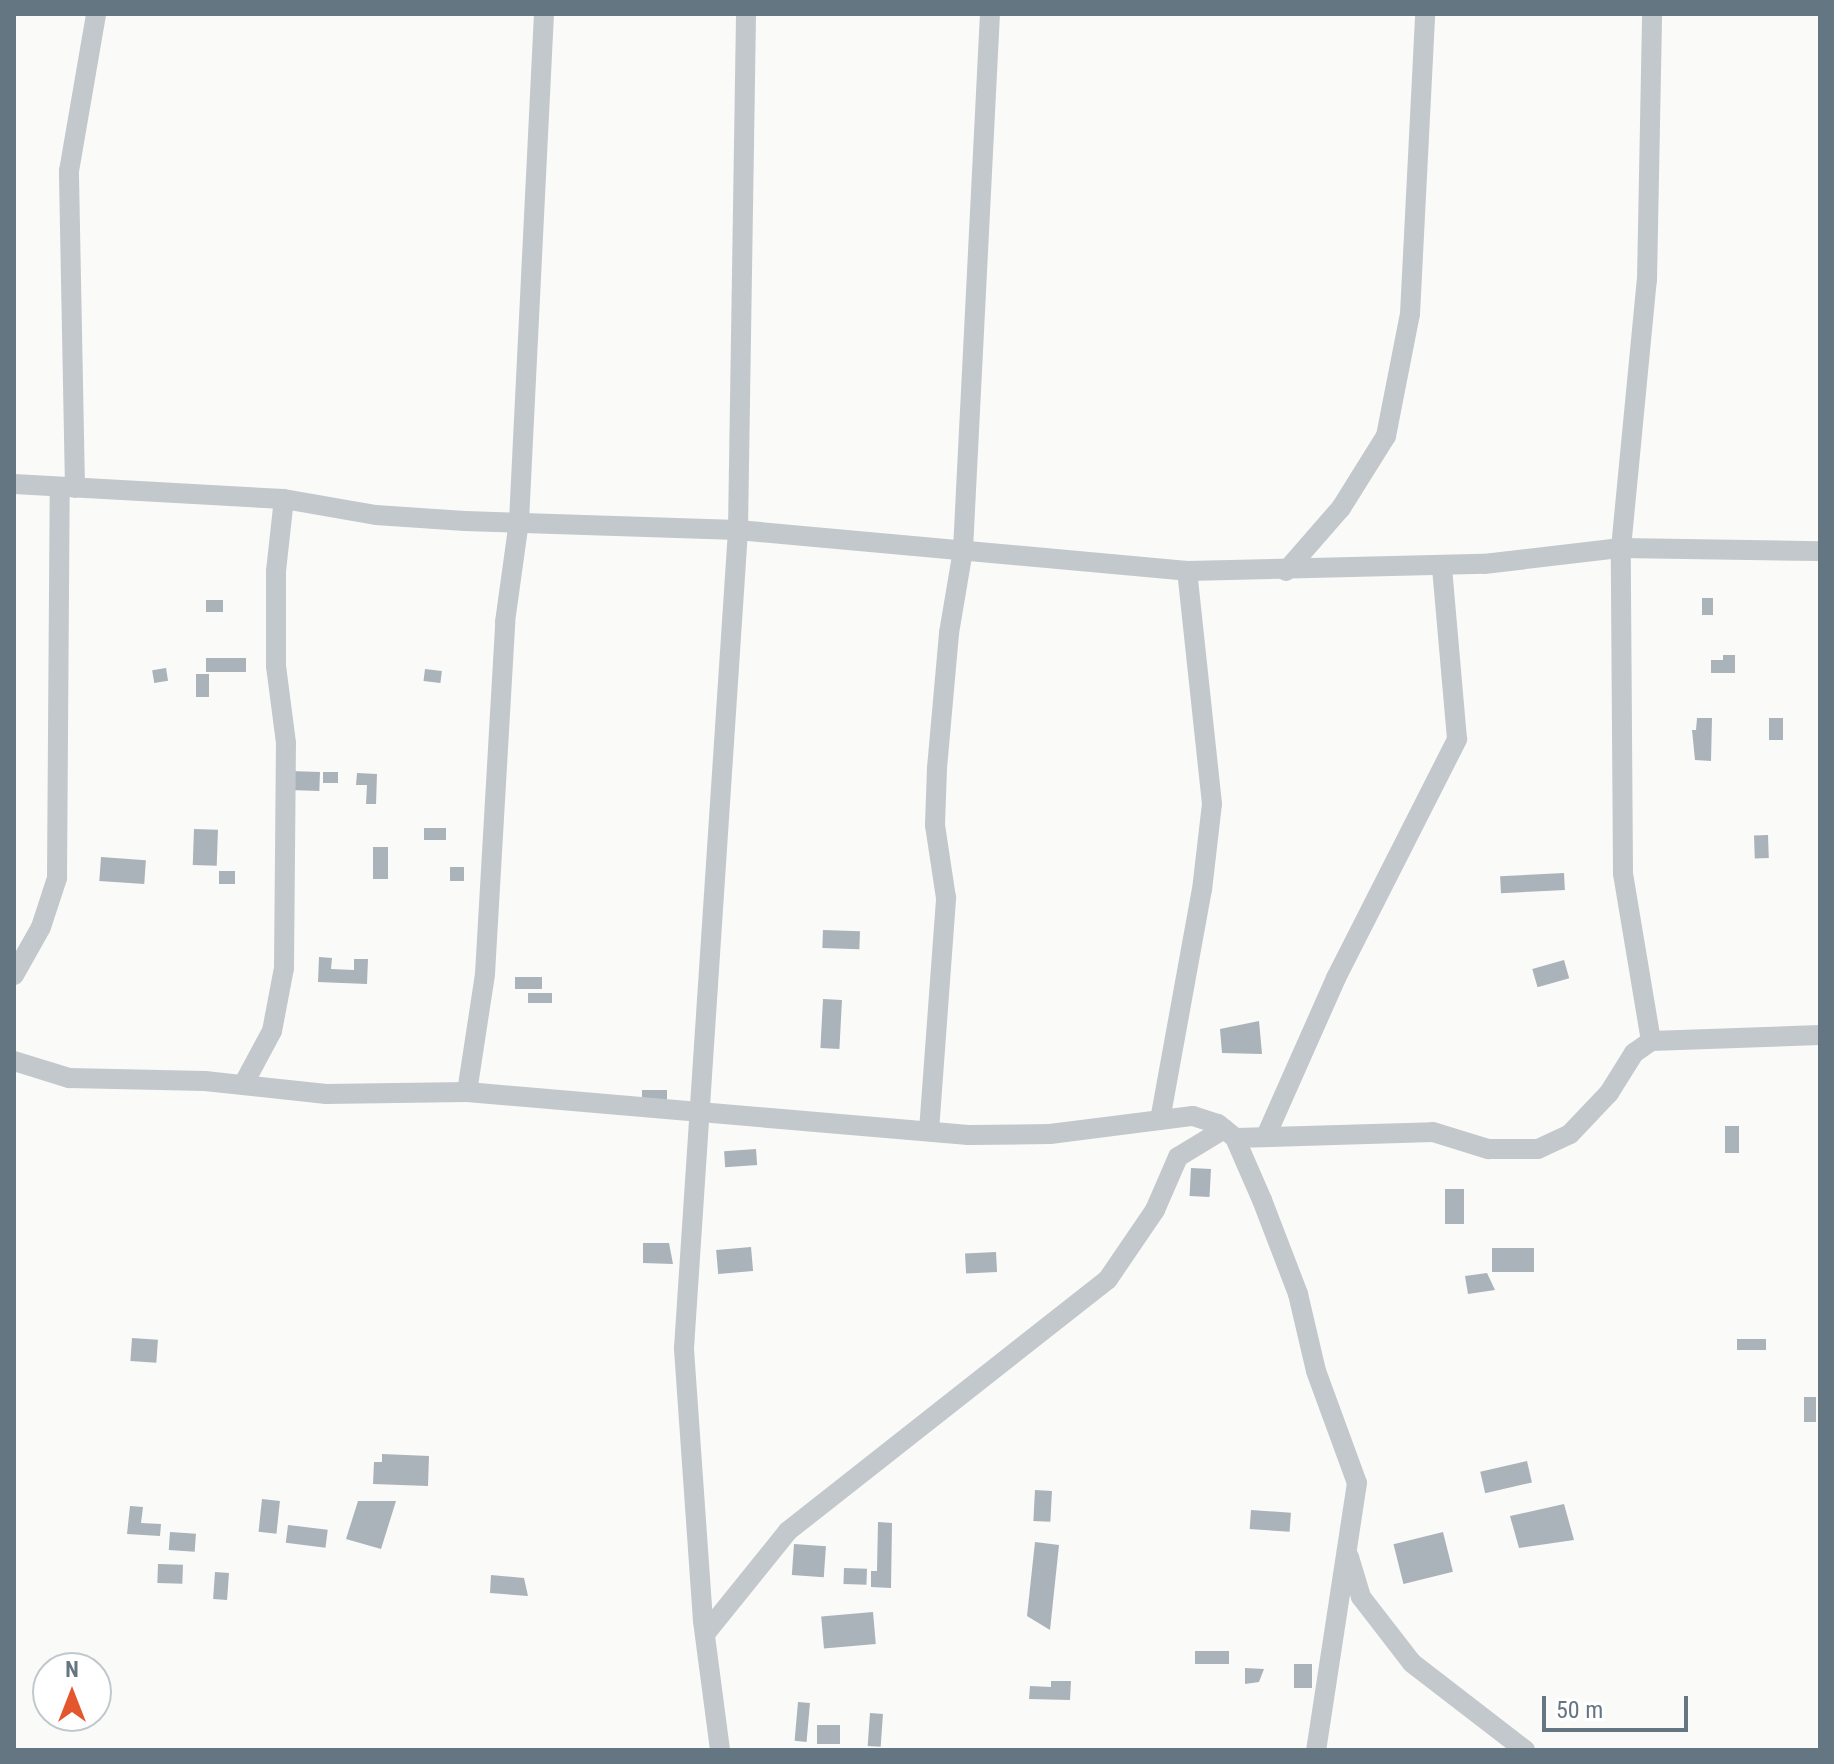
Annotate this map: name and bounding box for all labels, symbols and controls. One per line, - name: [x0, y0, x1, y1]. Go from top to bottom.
- north arrow: [32, 1652, 112, 1732]
- text: N: [65, 1657, 79, 1682]
- scale bar: [1546, 1680, 1692, 1730]
- text: 50 m: [1556, 1696, 1603, 1724]

